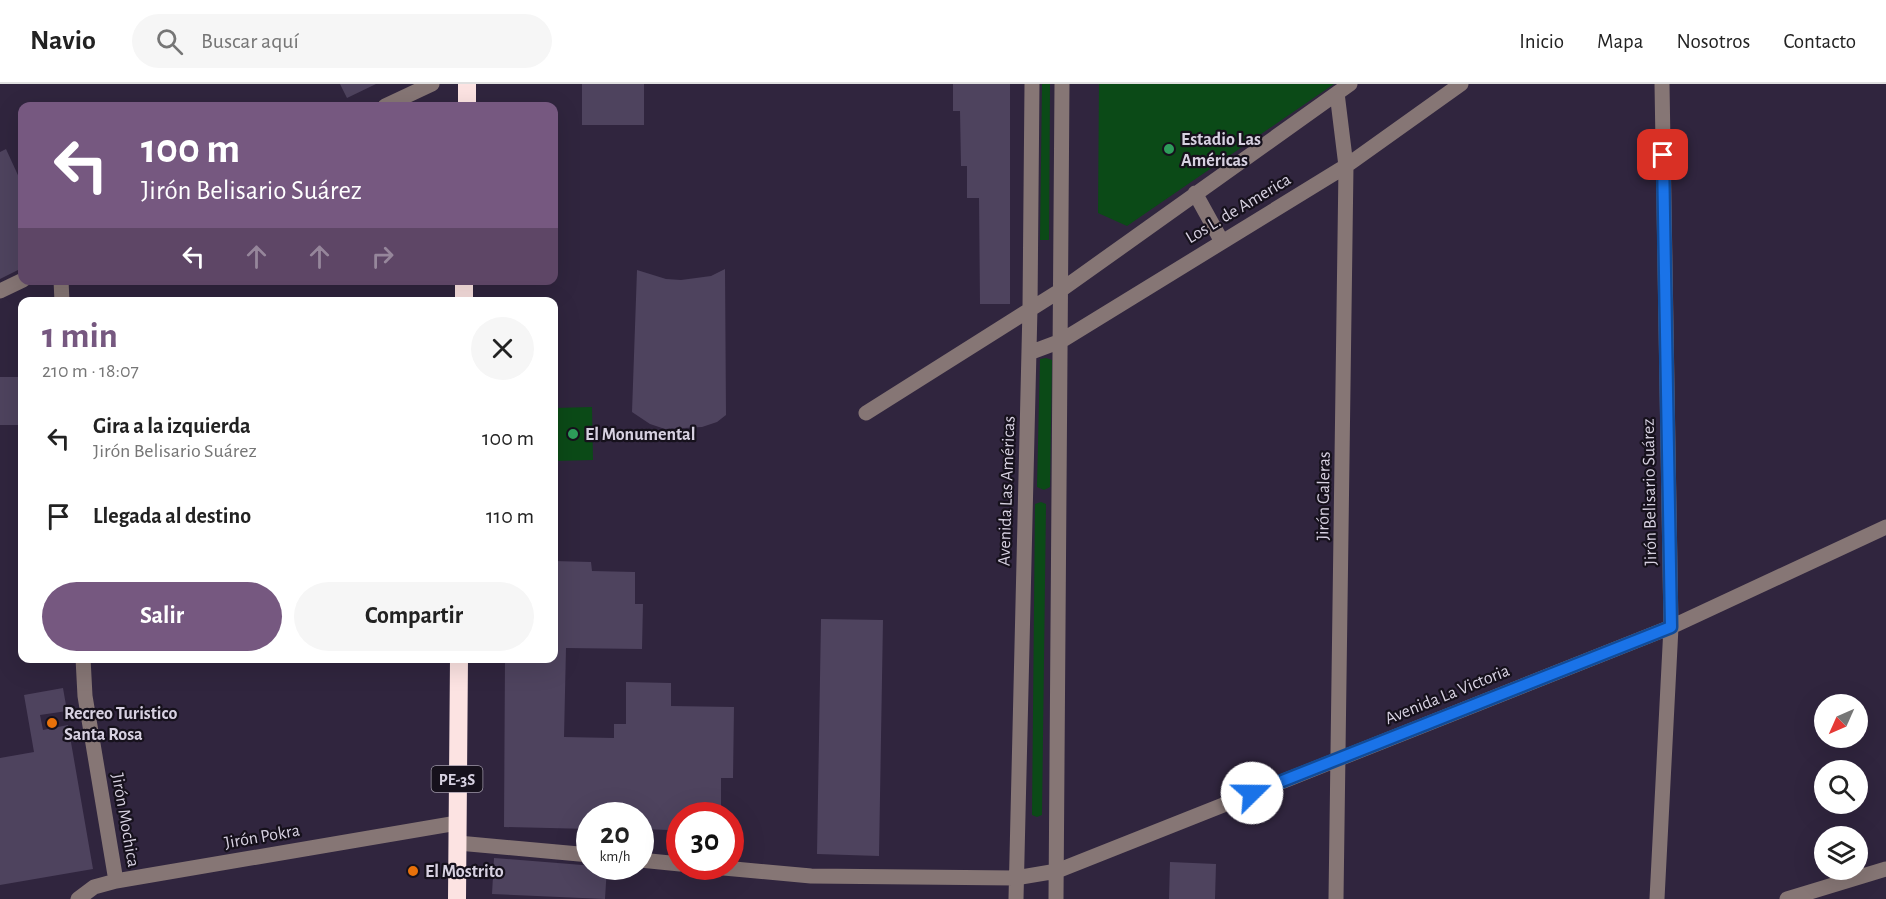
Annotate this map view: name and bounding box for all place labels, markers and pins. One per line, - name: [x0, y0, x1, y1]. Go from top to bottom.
- pin: [1637, 129, 1688, 180]
- place label: Estadio Las Américas: [1181, 131, 1261, 170]
- marker: Estadio Las Américas: [1162, 142, 1176, 156]
- place label: El Monumental: [585, 426, 695, 444]
- marker: El Monumental: [566, 427, 580, 441]
- place label: Recreo Turistico Santa Rosa: [64, 705, 177, 744]
- marker: Recreo Turistico Santa Rosa: [45, 716, 59, 730]
- place label: El Mostrito: [425, 863, 504, 881]
- marker: El Mostrito: [406, 864, 420, 878]

